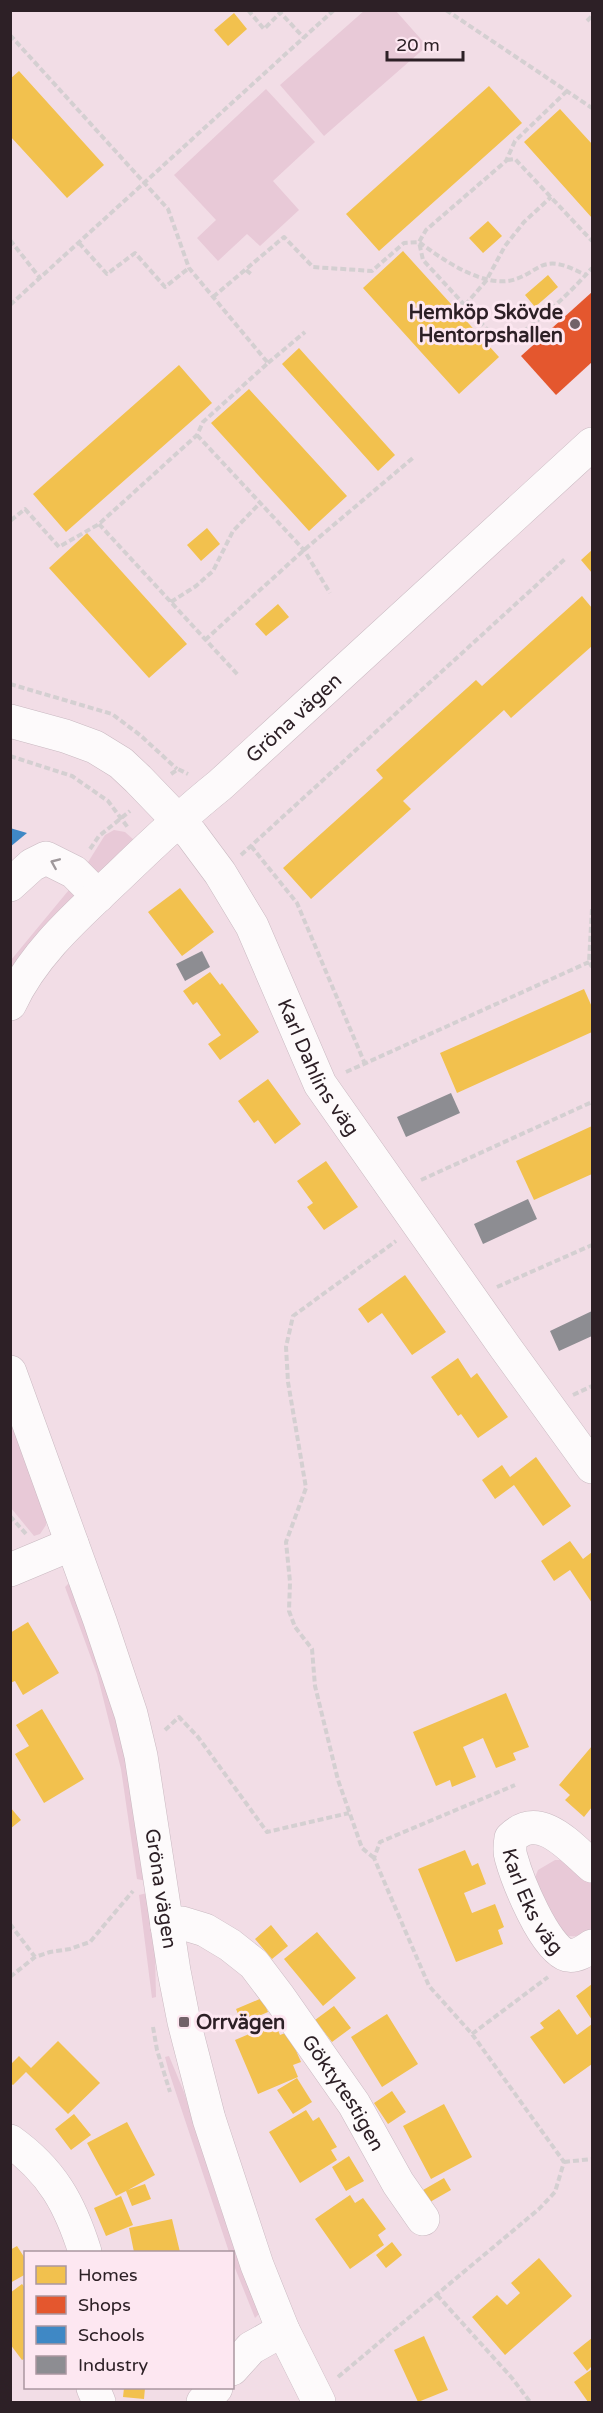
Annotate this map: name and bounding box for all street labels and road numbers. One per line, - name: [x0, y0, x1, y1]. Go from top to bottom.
- street label: Gröna vägen: [241, 669, 347, 768]
- street label: Karl Dahlins väg: [272, 995, 364, 1141]
- street label: Gröna vägen: [139, 1827, 181, 1950]
- street label: Karl Eks väg: [496, 1846, 567, 1960]
- street label: Göktytestigen: [296, 2030, 389, 2156]

